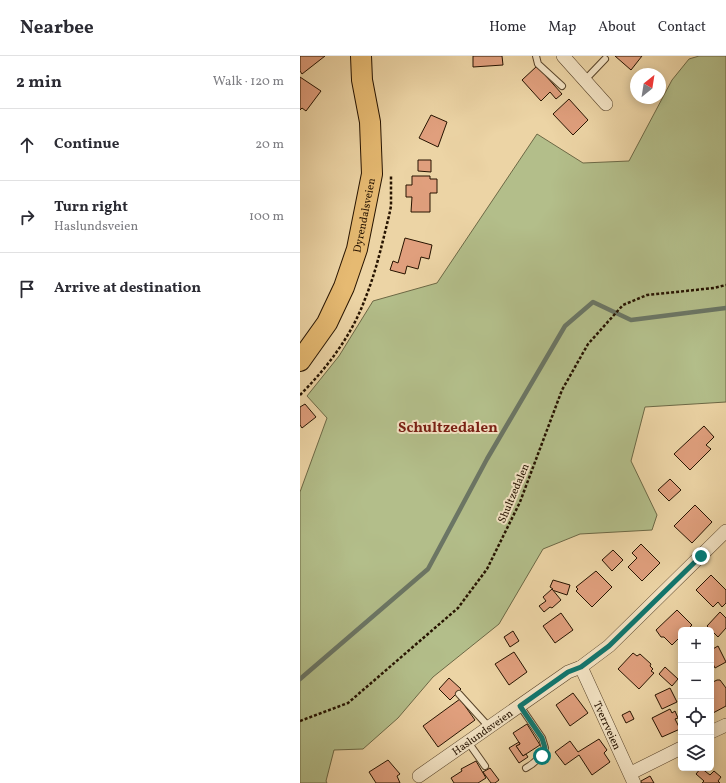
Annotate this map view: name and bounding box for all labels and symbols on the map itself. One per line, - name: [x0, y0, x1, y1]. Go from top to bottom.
- north arrow: [630, 68, 666, 104]
- street label: Dyrendalsveien: [350, 176, 380, 254]
- district label: Schultzedalen: [398, 418, 498, 439]
- street label: Shultzedalen: [495, 461, 534, 526]
- route end: [692, 547, 710, 565]
- street label: Tverrveien: [589, 699, 624, 753]
- street label: Haslundsveien: [449, 706, 517, 760]
- route start: [533, 747, 551, 765]

